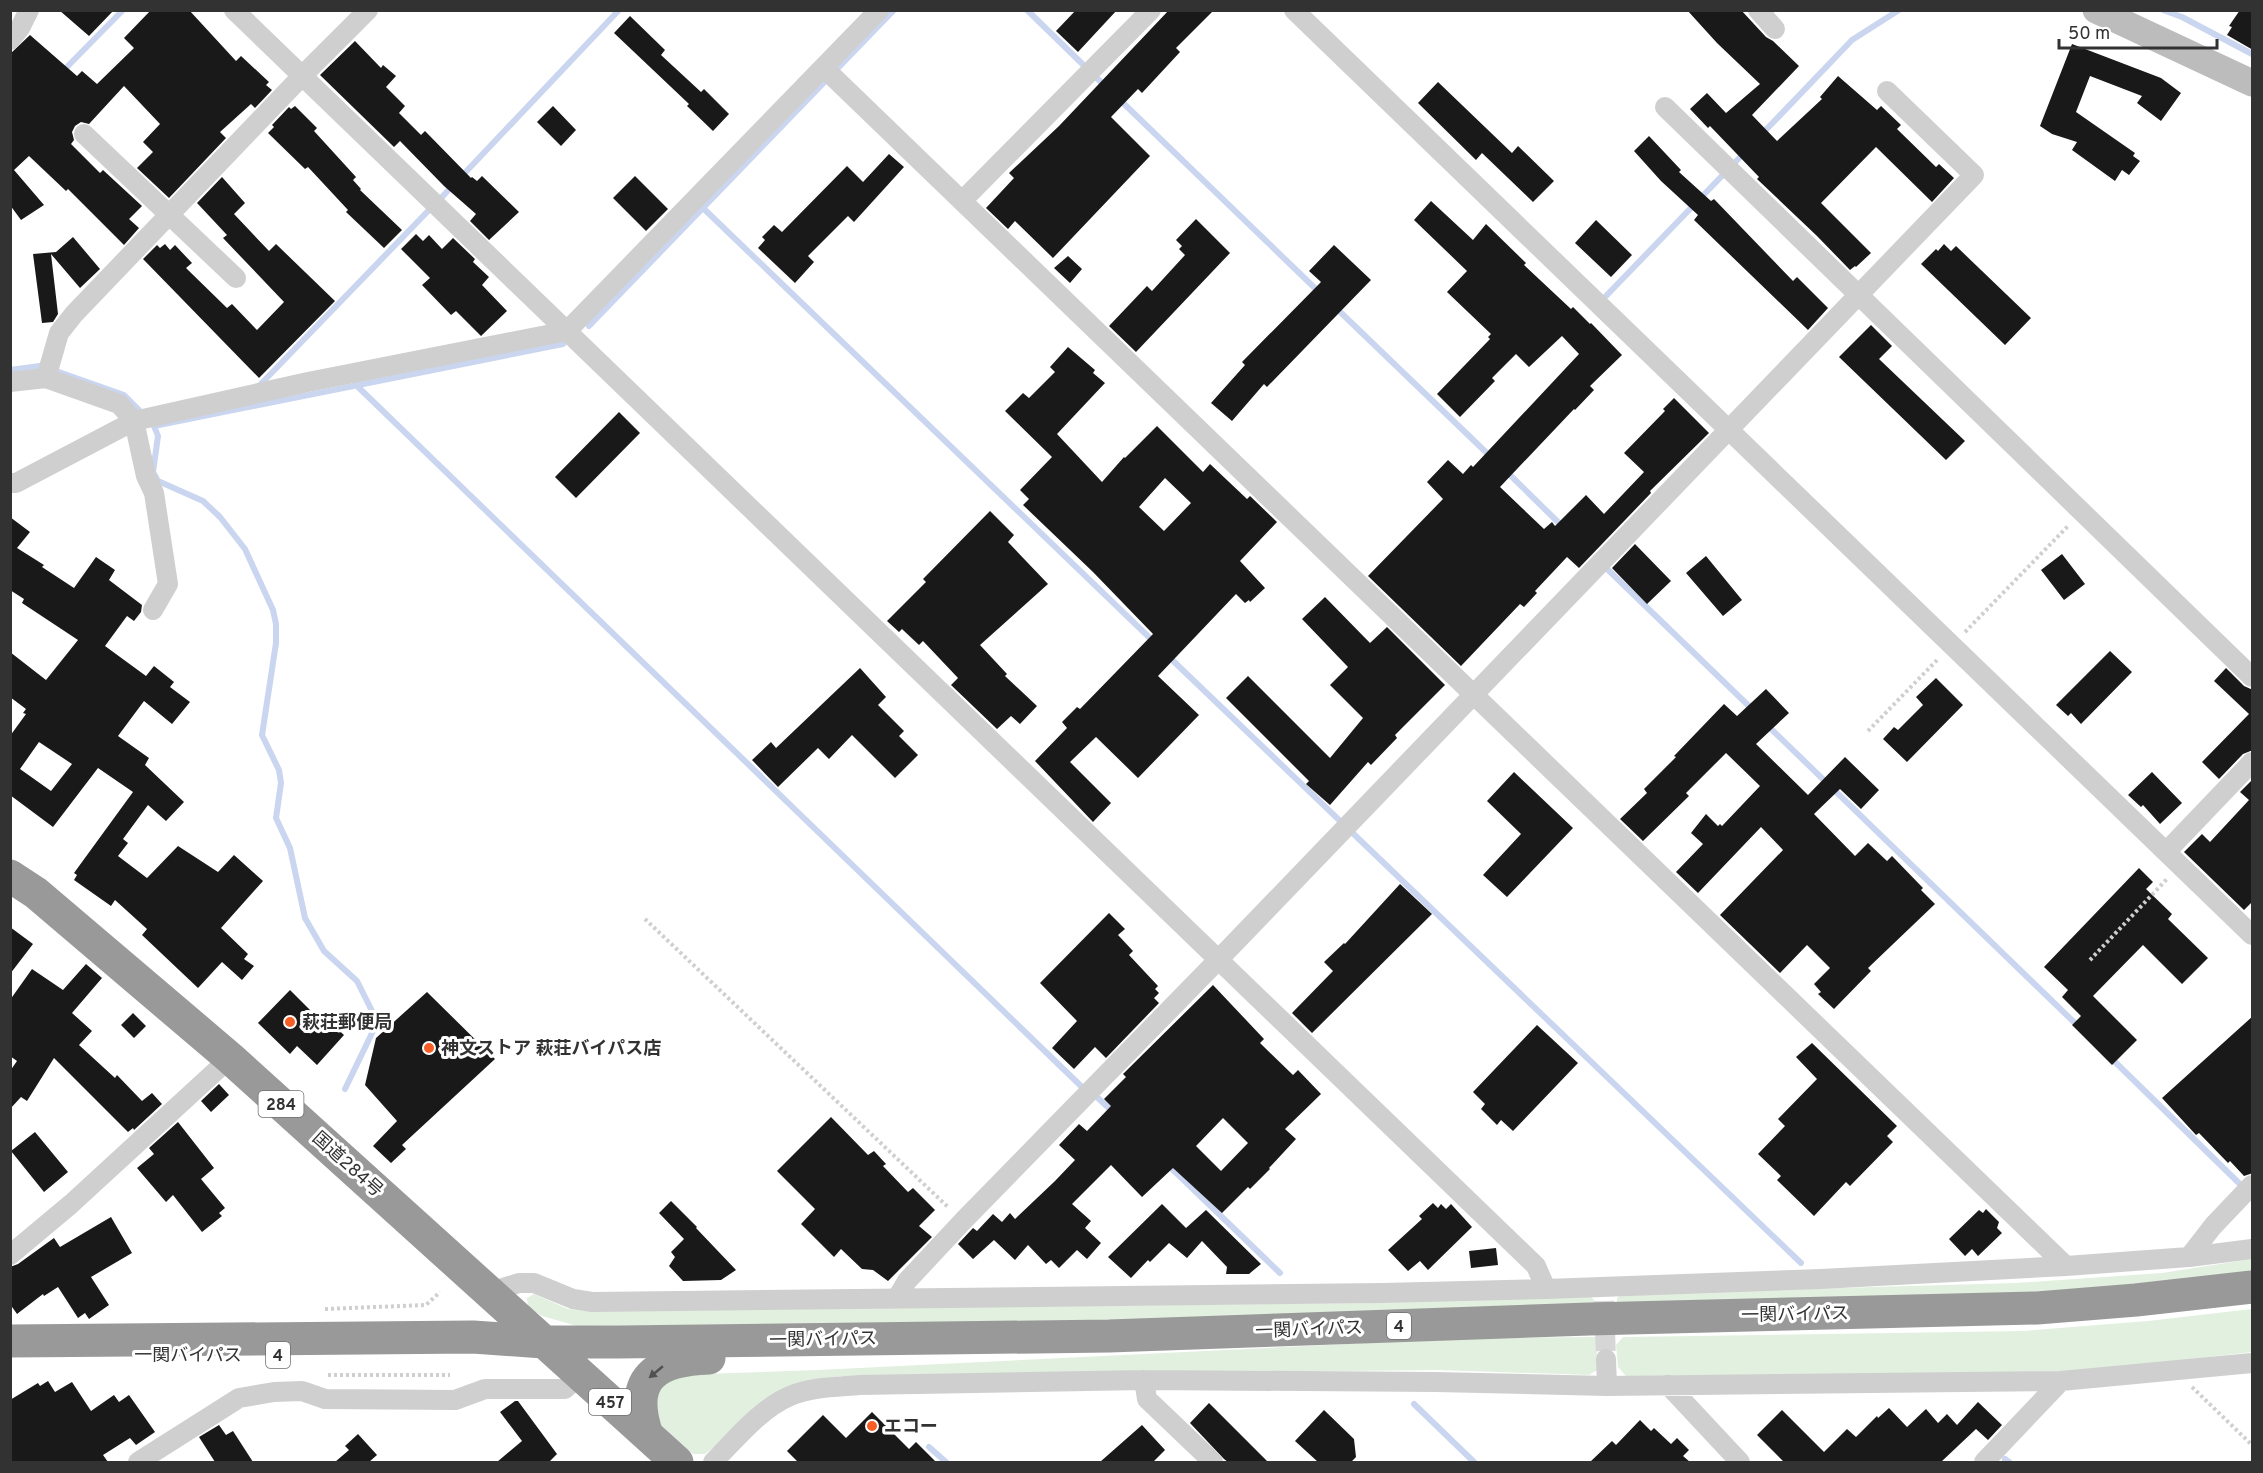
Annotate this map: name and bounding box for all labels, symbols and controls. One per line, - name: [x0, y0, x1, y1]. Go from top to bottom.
- scale bar: [2059, 12, 2216, 50]
- text: 50 m: [2068, 23, 2110, 46]
- place label: 萩荘郵便局: [302, 1012, 392, 1035]
- marker: 萩荘郵便局: [283, 1015, 297, 1029]
- place label: 神文ストア 萩荘バイパス店: [441, 1038, 661, 1061]
- marker: 神文ストア 萩荘バイパス店: [422, 1041, 436, 1055]
- road number: 284: [258, 1091, 304, 1117]
- street label: 国道284号: [307, 1127, 387, 1203]
- street label: 一関バイパス: [1741, 1303, 1849, 1328]
- road number: 4: [1387, 1313, 1411, 1339]
- street label: 一関バイパス: [1255, 1317, 1363, 1344]
- street label: 一関バイパス: [769, 1328, 877, 1353]
- road number: 4: [266, 1342, 290, 1368]
- street label: 一関バイパス: [134, 1345, 242, 1368]
- one-way arrow: [648, 1366, 664, 1379]
- road number: 457: [589, 1389, 631, 1415]
- place label: エコー: [884, 1416, 938, 1439]
- marker: エコー: [865, 1419, 879, 1433]

